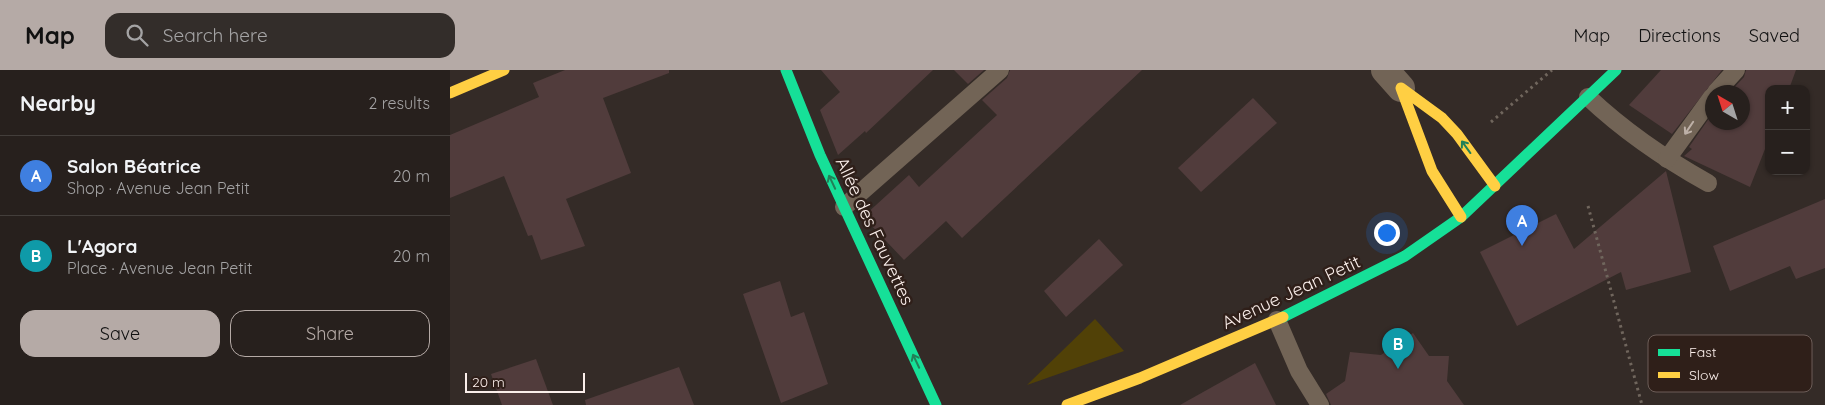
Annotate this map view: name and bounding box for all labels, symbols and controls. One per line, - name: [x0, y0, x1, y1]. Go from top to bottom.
- search box: [105, 13, 455, 58]
- text: Map: [25, 20, 75, 50]
- icon: search: [123, 21, 151, 49]
- text: Search here: [163, 23, 268, 47]
- text: Map: [1573, 24, 1610, 47]
- text: Directions: [1638, 24, 1721, 47]
- text: Saved: [1749, 24, 1800, 47]
- north arrow: [1705, 85, 1750, 130]
- map controls: [1765, 85, 1810, 175]
- button: +: [1765, 85, 1810, 130]
- text: Nearby: [20, 90, 96, 116]
- text: 2 results: [368, 93, 430, 113]
- one-way arrow: [1684, 120, 1694, 134]
- button: −: [1765, 130, 1810, 175]
- one-way arrow: [1461, 140, 1471, 154]
- street label: Allée des Fauvettes: [831, 153, 919, 309]
- text: Salon Béatrice: [67, 154, 201, 178]
- text: A: [31, 166, 41, 186]
- text: 20 m: [393, 166, 430, 186]
- one-way arrow: [827, 175, 837, 190]
- text: Shop · Avenue Jean Petit: [67, 178, 250, 198]
- pin: A: [1506, 205, 1538, 246]
- your location: [1374, 220, 1400, 246]
- text: L'Agora: [67, 234, 137, 258]
- text: B: [31, 246, 41, 266]
- text: 20 m: [393, 246, 430, 266]
- street label: Avenue Jean Petit: [1218, 250, 1364, 334]
- text: Place · Avenue Jean Petit: [67, 258, 252, 278]
- button: Save: [20, 310, 220, 357]
- button: Share: [230, 310, 430, 357]
- pin: B: [1382, 328, 1414, 369]
- legend: [1648, 335, 1812, 392]
- text: Fast: [1689, 343, 1717, 361]
- one-way arrow: [910, 354, 920, 369]
- text: Slow: [1689, 366, 1719, 384]
- scale bar: [465, 370, 585, 393]
- text: 20 m: [472, 373, 505, 391]

